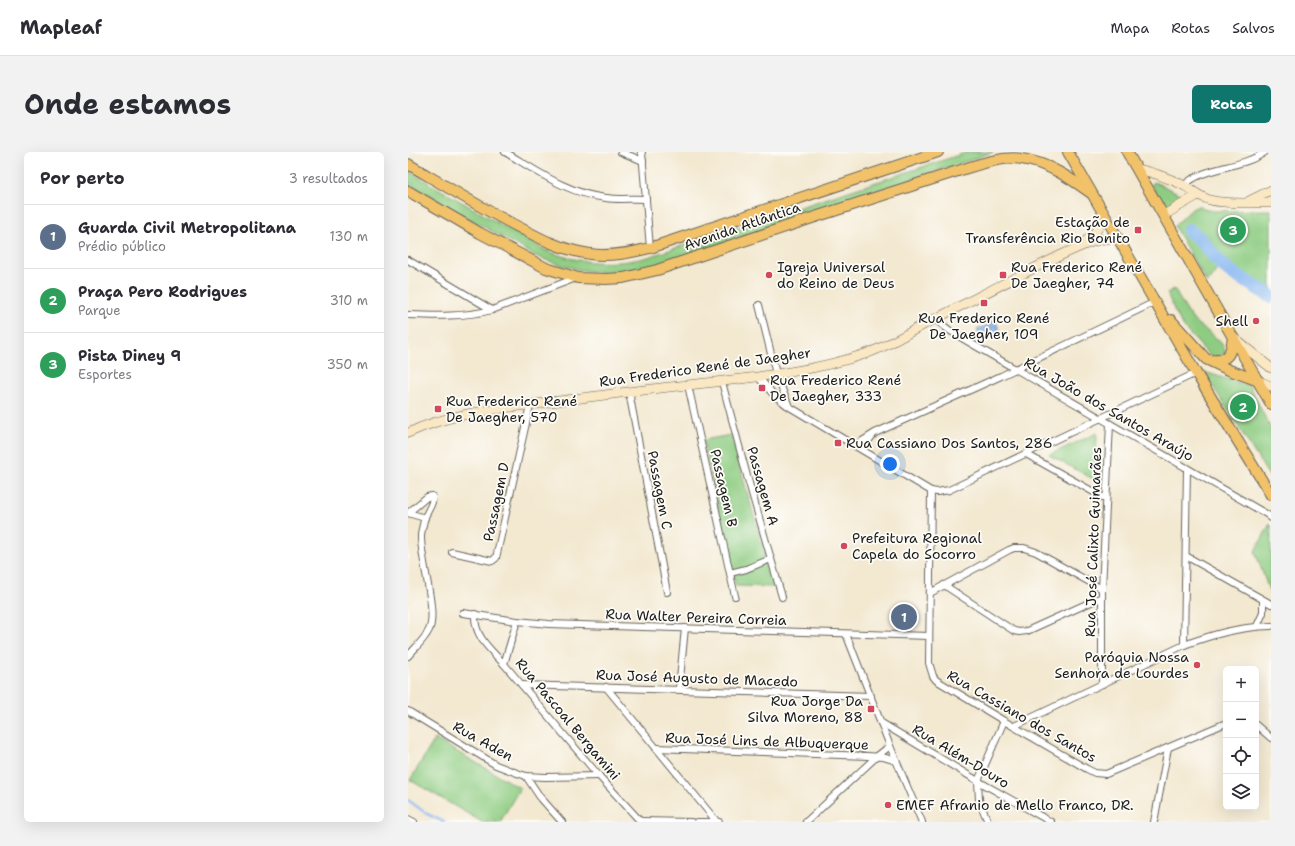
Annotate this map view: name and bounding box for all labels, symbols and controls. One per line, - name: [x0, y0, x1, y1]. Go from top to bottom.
- text: Mapleaf: [20, 15, 102, 40]
- text: Mapa: [1110, 19, 1149, 37]
- text: Rotas: [1171, 19, 1210, 37]
- text: Salvos: [1232, 19, 1275, 37]
- text: Onde estamos: [24, 85, 231, 123]
- button: Rotas: [1192, 85, 1271, 123]
- text: Por perto: [40, 167, 125, 189]
- text: 3 resultados: [289, 170, 368, 187]
- street label: Avenida Atlântica: [681, 198, 803, 254]
- place label: Estação de Transferência Rio Bonito: [965, 213, 1130, 247]
- pin: 3: [1220, 215, 1246, 245]
- text: Guarda Civil Metropolitana: [78, 218, 296, 238]
- marker: Estação de Transferência Rio Bonito: [1133, 225, 1143, 235]
- text: 1: [50, 228, 56, 245]
- text: 130 m: [330, 228, 368, 245]
- text: Prédio público: [78, 238, 166, 255]
- place label: Igreja Universal do Reino de Deus: [777, 258, 895, 292]
- place label: Rua Frederico René De Jaegher, 74: [1011, 258, 1142, 292]
- marker: Igreja Universal do Reino de Deus: [764, 270, 774, 280]
- marker: Rua Frederico René De Jaegher, 74: [998, 270, 1008, 280]
- text: Praça Pero Rodrigues: [78, 282, 247, 302]
- text: 2: [48, 292, 58, 309]
- text: 310 m: [330, 292, 368, 309]
- marker: Rua Frederico René De Jaegher, 109: [979, 298, 989, 308]
- text: Parque: [78, 302, 121, 319]
- place label: Rua Frederico René De Jaegher, 109: [918, 309, 1050, 343]
- place label: Shell: [1215, 312, 1249, 330]
- marker: Shell: [1251, 316, 1261, 326]
- street label: Rua Frederico René de Jaegher: [598, 343, 812, 391]
- text: Pista Diney 9: [78, 346, 181, 366]
- street label: Rua João dos Santos Araújo: [1021, 353, 1197, 465]
- text: 3: [48, 356, 58, 373]
- text: 350 m: [327, 356, 368, 373]
- text: Esportes: [78, 366, 132, 383]
- place label: Rua Frederico René De Jaegher, 333: [770, 371, 901, 405]
- marker: Rua Frederico René De Jaegher, 333: [757, 383, 767, 393]
- place label: Rua Frederico René De Jaegher, 570: [446, 392, 577, 426]
- pin: 2: [1230, 392, 1256, 422]
- marker: Rua Frederico René De Jaegher, 570: [433, 404, 443, 414]
- place label: Rua Cassiano Dos Santos, 286: [846, 434, 1053, 452]
- marker: Rua Cassiano Dos Santos, 286: [833, 438, 843, 448]
- street label: Passagem A: [743, 444, 783, 528]
- street label: Passagem B: [706, 447, 742, 529]
- street label: Rua José Calixto Guimarães: [1081, 447, 1105, 637]
- street label: Passagem C: [644, 449, 676, 531]
- your location: [880, 454, 900, 474]
- street label: Passagem D: [479, 461, 513, 543]
- place label: Prefeitura Regional Capela do Socorro: [852, 529, 982, 563]
- marker: Prefeitura Regional Capela do Socorro: [839, 541, 849, 551]
- pin: 1: [891, 602, 917, 632]
- street label: Rua Walter Pereira Correia: [605, 605, 787, 629]
- place label: Paróquia Nossa Senhora de Lourdes: [1054, 648, 1189, 682]
- street label: Rua Pascoal Bergamini: [512, 654, 624, 784]
- marker: Paróquia Nossa Senhora de Lourdes: [1192, 660, 1202, 670]
- street label: Rua José Augusto de Macedo: [596, 665, 798, 691]
- street label: Rua Cassiano dos Santos: [944, 666, 1100, 766]
- map controls: [1223, 666, 1259, 810]
- button: +: [1223, 666, 1259, 702]
- place label: Rua Jorge Da Silva Moreno, 88: [748, 692, 863, 726]
- button: −: [1223, 702, 1259, 738]
- marker: Rua Jorge Da Silva Moreno, 88: [866, 704, 876, 714]
- street label: Rua Aden: [450, 717, 517, 765]
- street label: Rua Além-Douro: [909, 720, 1013, 792]
- street label: Rua José Lins de Albuquerque: [665, 728, 869, 754]
- button: locate: [1223, 738, 1259, 774]
- button: layers: [1223, 774, 1259, 810]
- place label: EMEF Afranio de Mello Franco, DR.: [896, 796, 1134, 814]
- marker: EMEF Afranio de Mello Franco, DR.: [883, 800, 893, 810]

